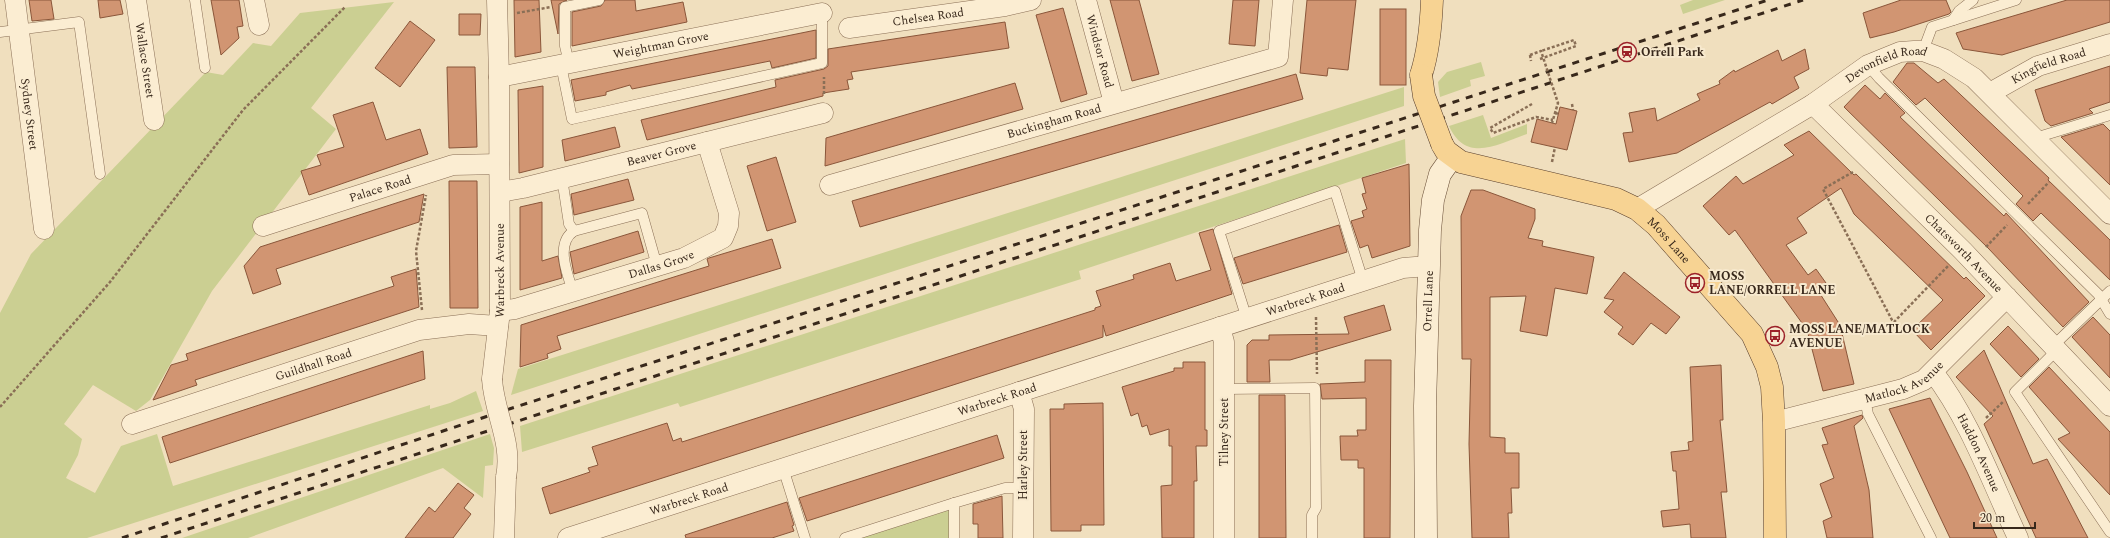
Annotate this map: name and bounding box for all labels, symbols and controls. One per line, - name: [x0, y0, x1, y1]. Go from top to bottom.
- street label: Chelsea Road: [891, 2, 966, 31]
- street label: Windsor Road: [1081, 12, 1119, 90]
- street label: Wallace Street: [130, 21, 160, 100]
- street label: Weightman Grove: [611, 26, 711, 64]
- station icon: Orrell Park: [1616, 41, 1638, 63]
- street label: Devonfield Road: [1841, 41, 1931, 88]
- street label: Kingfield Road: [2007, 42, 2089, 89]
- place label: Orrell Park: [1641, 43, 1705, 62]
- street label: Sydney Street: [15, 77, 43, 151]
- street label: Buckingham Road: [1005, 98, 1104, 143]
- street label: Beaver Grove: [625, 136, 698, 171]
- street label: Palace Road: [347, 169, 414, 207]
- street label: Chatsworth Avenue: [1920, 209, 2008, 297]
- street label: Moss Lane: [1643, 212, 1695, 268]
- street label: Warbreck Avenue: [490, 223, 510, 319]
- street label: Dallas Grove: [626, 245, 698, 284]
- place label: MOSS LANE/ORRELL LANE: [1709, 267, 1835, 300]
- street label: Orrell Lane: [1418, 270, 1438, 332]
- bus stop icon: MOSS LANE/ORRELL LANE: [1684, 272, 1706, 294]
- street label: Warbreck Road: [1263, 278, 1348, 321]
- place label: MOSS LANE/MATLOCK AVENUE: [1789, 320, 1931, 353]
- bus stop icon: MOSS LANE/MATLOCK AVENUE: [1764, 325, 1786, 347]
- street label: Guildhall Road: [273, 343, 355, 386]
- street label: Matlock Avenue: [1862, 356, 1948, 408]
- street label: Warbreck Road: [955, 377, 1039, 421]
- street label: Tilney Street: [1215, 398, 1234, 466]
- street label: Haddon Avenue: [1952, 410, 2006, 495]
- street label: Harley Street: [1014, 430, 1033, 500]
- street label: Warbreck Road: [647, 477, 731, 521]
- scale bar: [1974, 504, 2035, 530]
- text: 20 m: [1980, 509, 2005, 528]

